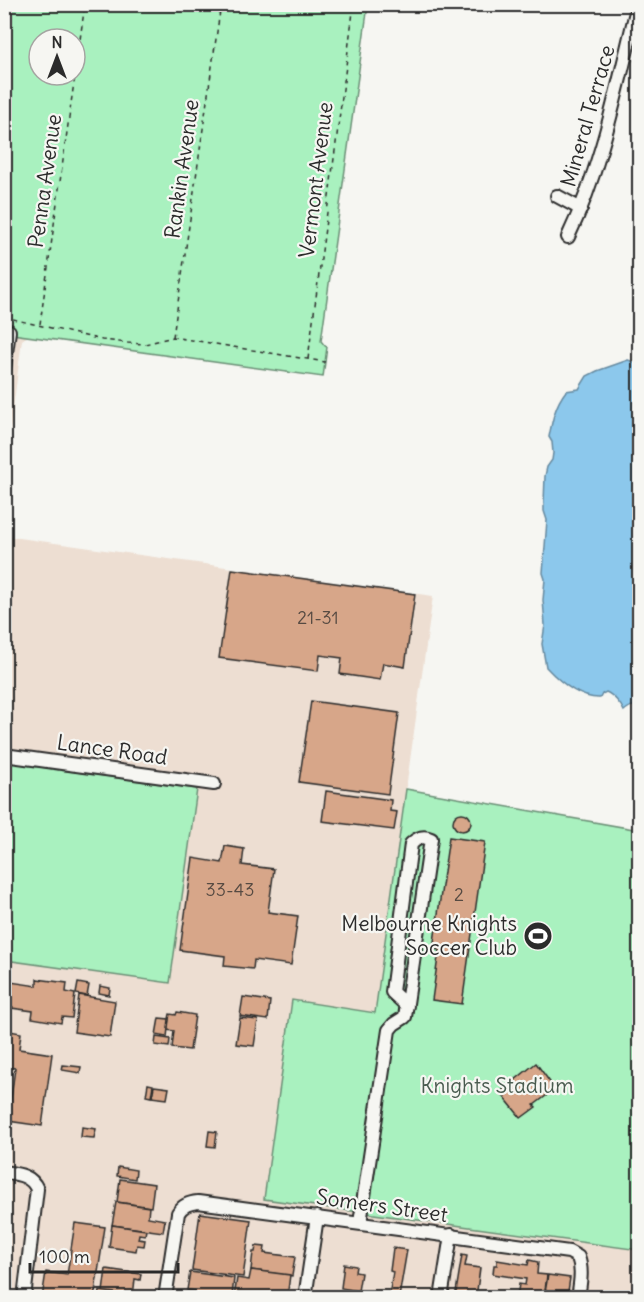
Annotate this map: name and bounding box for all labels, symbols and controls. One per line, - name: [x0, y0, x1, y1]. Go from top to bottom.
- north arrow: [27, 27, 87, 87]
- text: N: [51, 32, 63, 52]
- street label: Mineral Terrace: [554, 42, 621, 190]
- street label: Rankin Avenue: [158, 98, 205, 240]
- street label: Vermont Avenue: [293, 100, 338, 259]
- street label: Penna Avenue: [22, 112, 67, 250]
- house number: 21-31: [297, 606, 339, 629]
- street label: Lance Road: [55, 728, 169, 771]
- house number: 33-43: [206, 878, 254, 901]
- house number: 2: [454, 883, 464, 906]
- place label: Melbourne Knights Soccer Club: [341, 910, 517, 961]
- sports icon: Melbourne Knights Soccer Club: [522, 920, 554, 952]
- park label: Knights Stadium: [420, 1072, 574, 1099]
- street label: Somers Street: [315, 1183, 449, 1228]
- scale bar: [30, 1236, 178, 1274]
- text: 100 m: [39, 1245, 90, 1268]

